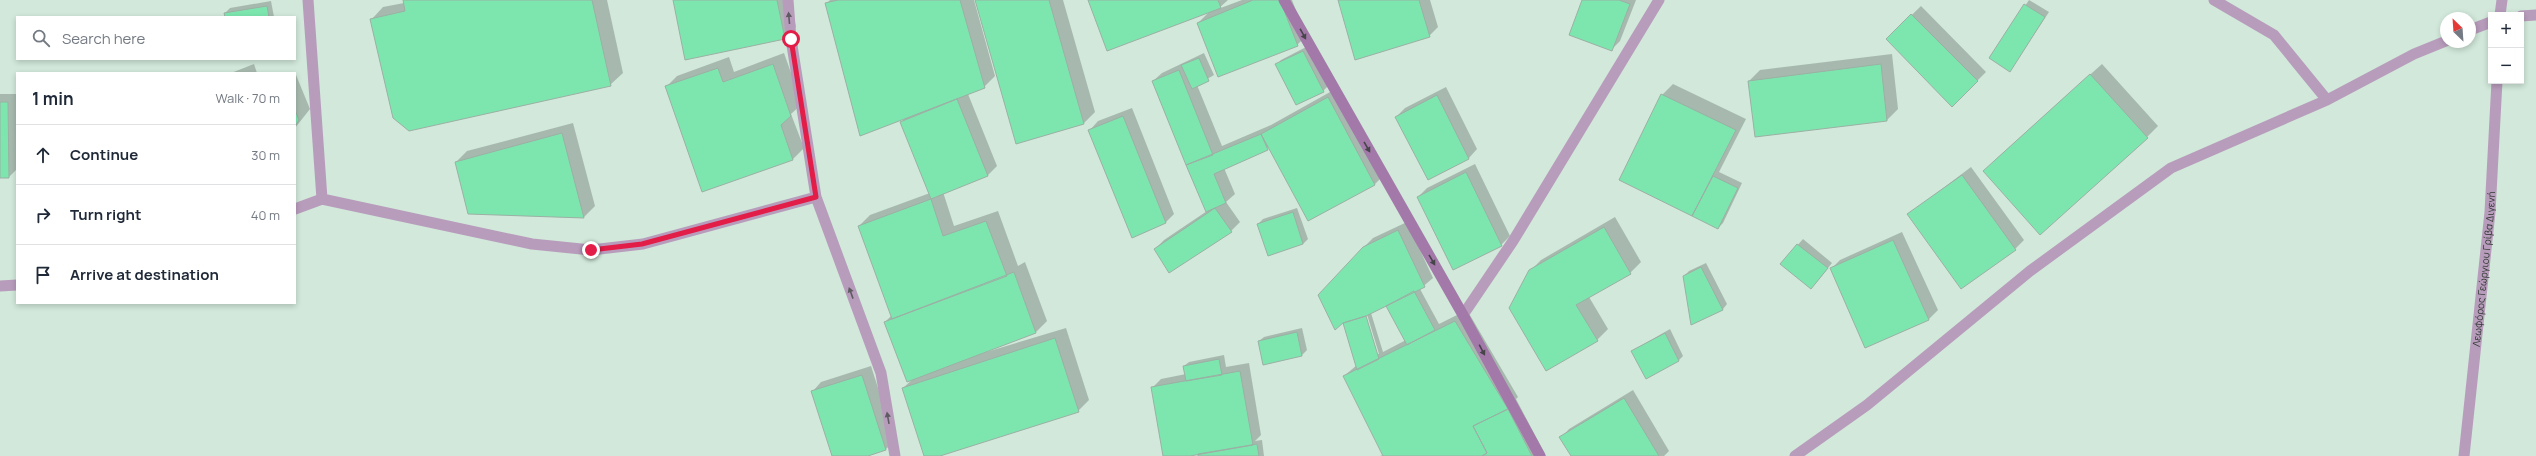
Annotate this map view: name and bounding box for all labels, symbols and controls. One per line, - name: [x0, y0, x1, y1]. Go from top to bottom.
- one-way arrow: [786, 12, 792, 24]
- north arrow: [2440, 12, 2476, 48]
- map controls: [2488, 12, 2524, 84]
- button: +: [2488, 12, 2524, 48]
- search box: [16, 16, 296, 60]
- icon: search: [30, 27, 52, 49]
- text: Search here: [62, 28, 145, 49]
- one-way arrow: [1300, 28, 1307, 40]
- route start: [782, 30, 800, 48]
- button: −: [2488, 48, 2524, 84]
- text: 1 min: [32, 87, 74, 110]
- text: Walk · 70 m: [215, 89, 280, 107]
- one-way arrow: [1364, 141, 1371, 153]
- icon: ahead: [32, 144, 54, 166]
- text: Continue: [70, 144, 138, 165]
- text: 30 m: [251, 146, 280, 164]
- street label: Λεωφόρος Γεώργιου Γρίβα Διγενή: [2469, 191, 2498, 347]
- icon: right: [32, 204, 54, 226]
- text: Turn right: [70, 204, 141, 225]
- text: 40 m: [251, 206, 280, 224]
- route end: [582, 241, 600, 259]
- one-way arrow: [1428, 254, 1435, 266]
- icon: arrive: [32, 264, 54, 286]
- text: Arrive at destination: [70, 264, 219, 285]
- one-way arrow: [848, 287, 854, 299]
- one-way arrow: [1479, 344, 1485, 356]
- one-way arrow: [885, 411, 891, 424]

